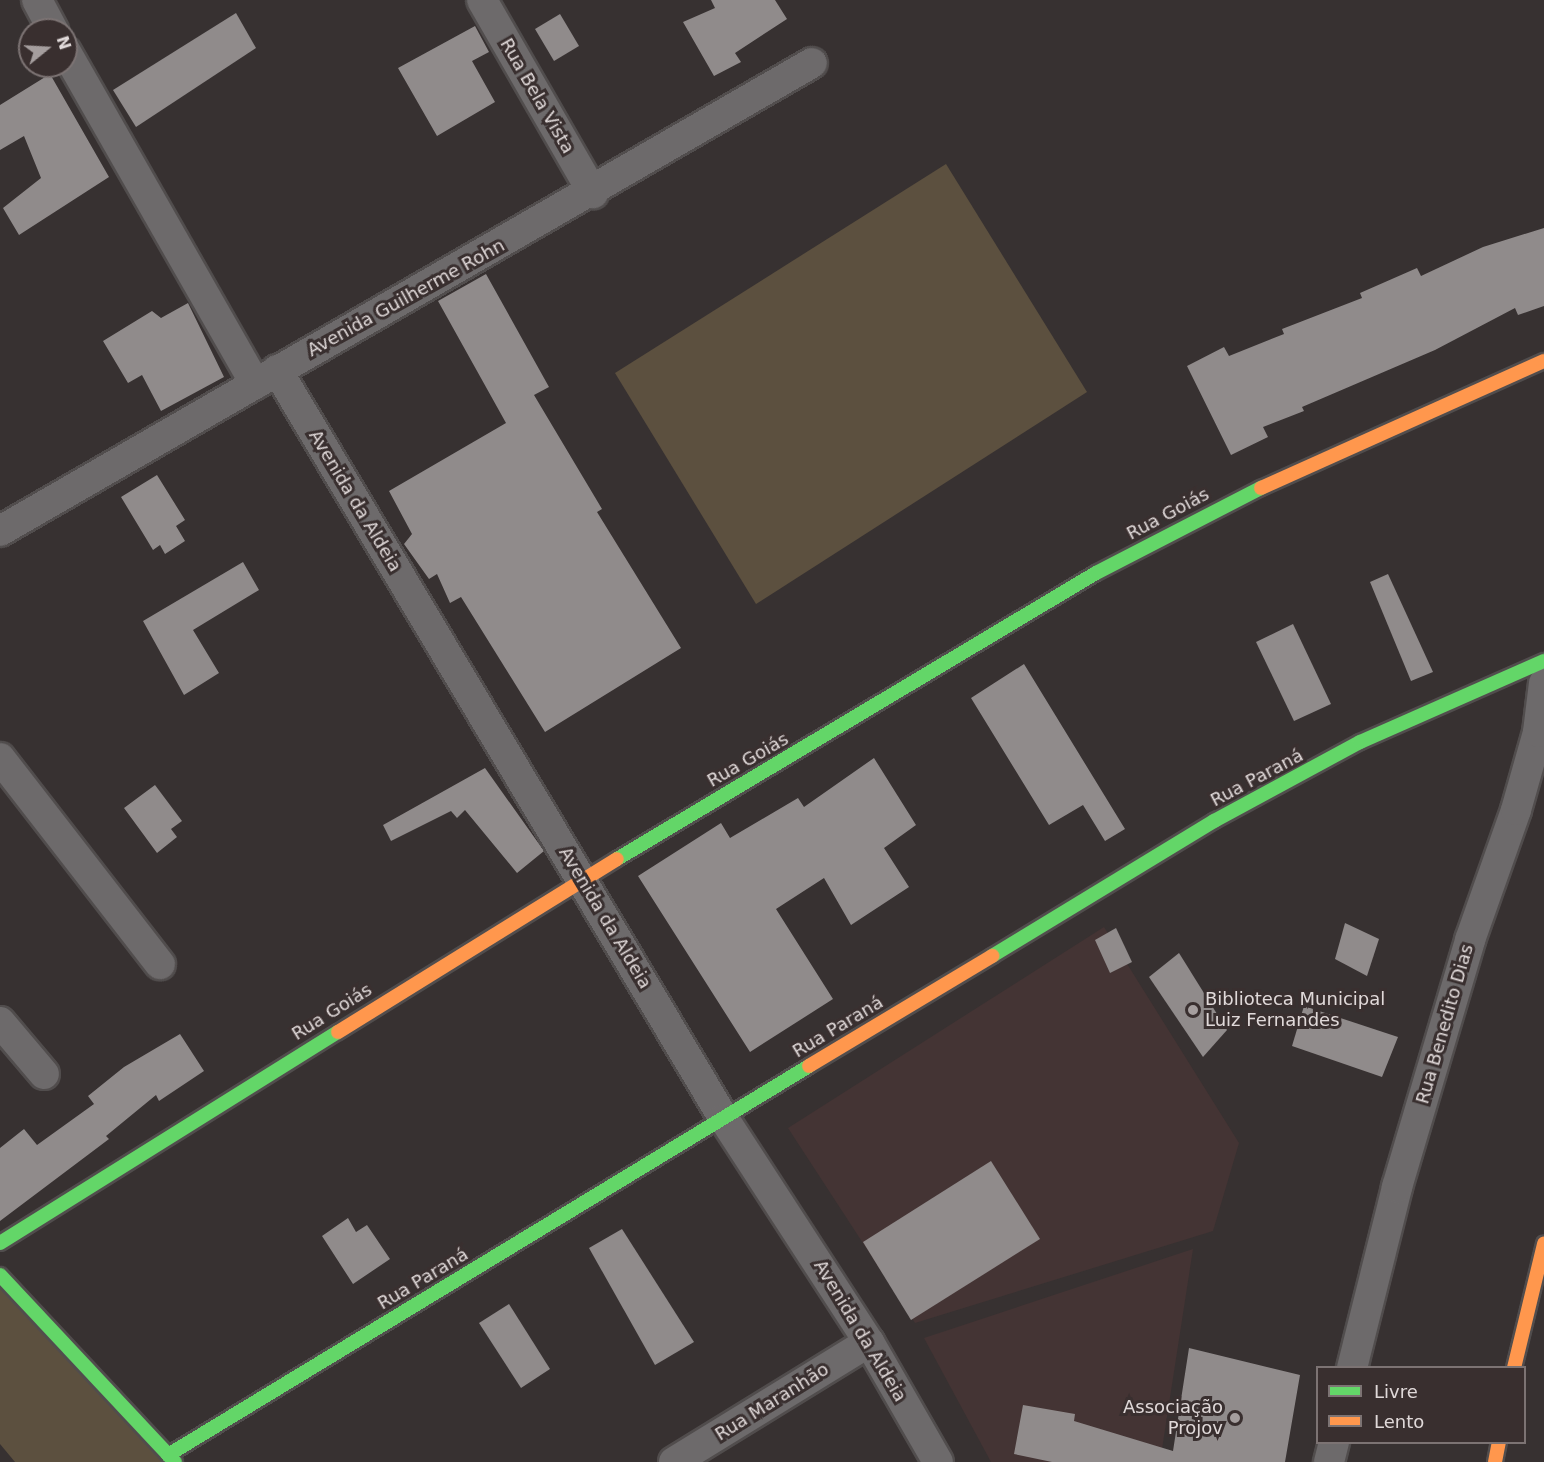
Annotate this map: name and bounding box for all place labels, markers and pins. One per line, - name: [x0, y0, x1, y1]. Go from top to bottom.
- place label: Biblioteca Municipal Luiz Fernandes: [1205, 989, 1385, 1032]
- marker: Biblioteca Municipal Luiz Fernandes: [1186, 1003, 1200, 1017]
- place label: Associação Projov: [1123, 1397, 1223, 1440]
- marker: Associação Projov: [1228, 1411, 1242, 1425]

